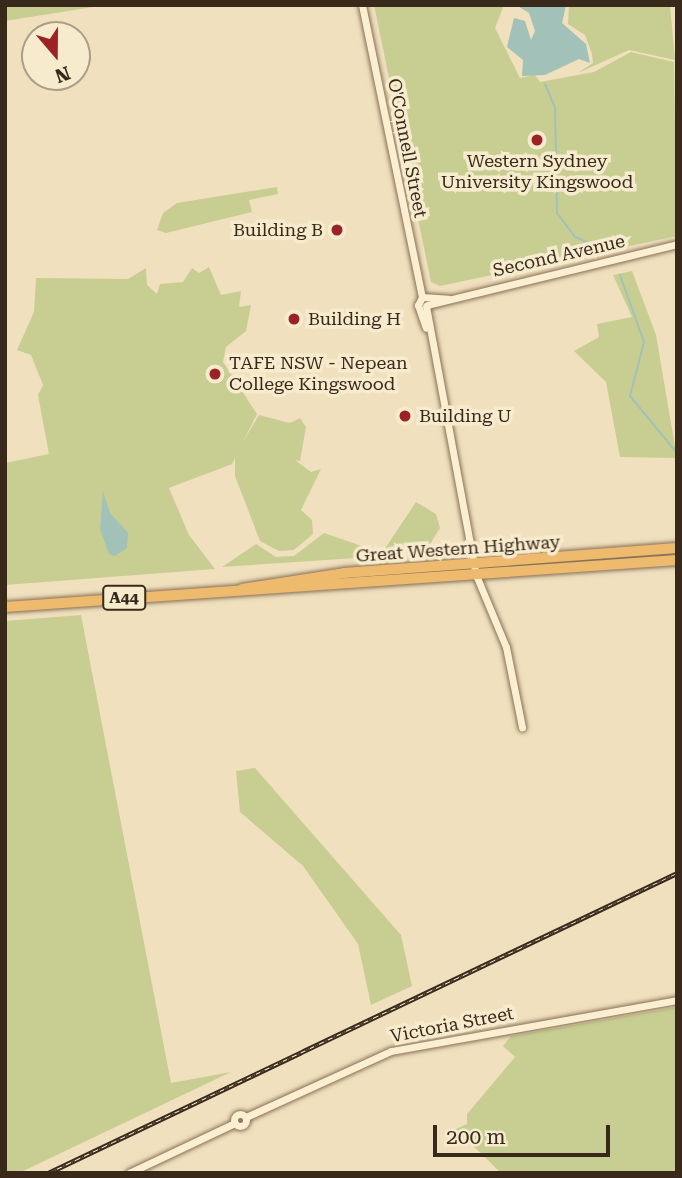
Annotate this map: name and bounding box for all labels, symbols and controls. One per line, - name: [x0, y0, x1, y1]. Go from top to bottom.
- north arrow: [21, 21, 91, 91]
- text: N: [52, 61, 73, 88]
- street label: O'Connell Street: [383, 76, 431, 220]
- marker: Western Sydney University Kingswood: [529, 132, 545, 148]
- place label: Western Sydney University Kingswood: [441, 151, 633, 194]
- place label: Building B: [233, 219, 323, 241]
- marker: Building B: [329, 222, 345, 238]
- street label: Second Avenue: [491, 230, 627, 282]
- place label: Building H: [308, 308, 401, 330]
- marker: Building H: [286, 311, 302, 327]
- place label: TAFE NSW - Nepean College Kingswood: [229, 353, 408, 396]
- marker: TAFE NSW - Nepean College Kingswood: [207, 366, 223, 382]
- place label: Building U: [419, 405, 512, 427]
- marker: Building U: [397, 408, 413, 424]
- street label: Great Western Highway: [355, 531, 561, 567]
- road number: A44: [101, 586, 147, 610]
- street label: Victoria Street: [389, 1002, 515, 1048]
- scale bar: [437, 1112, 614, 1156]
- text: 200 m: [446, 1125, 506, 1149]

